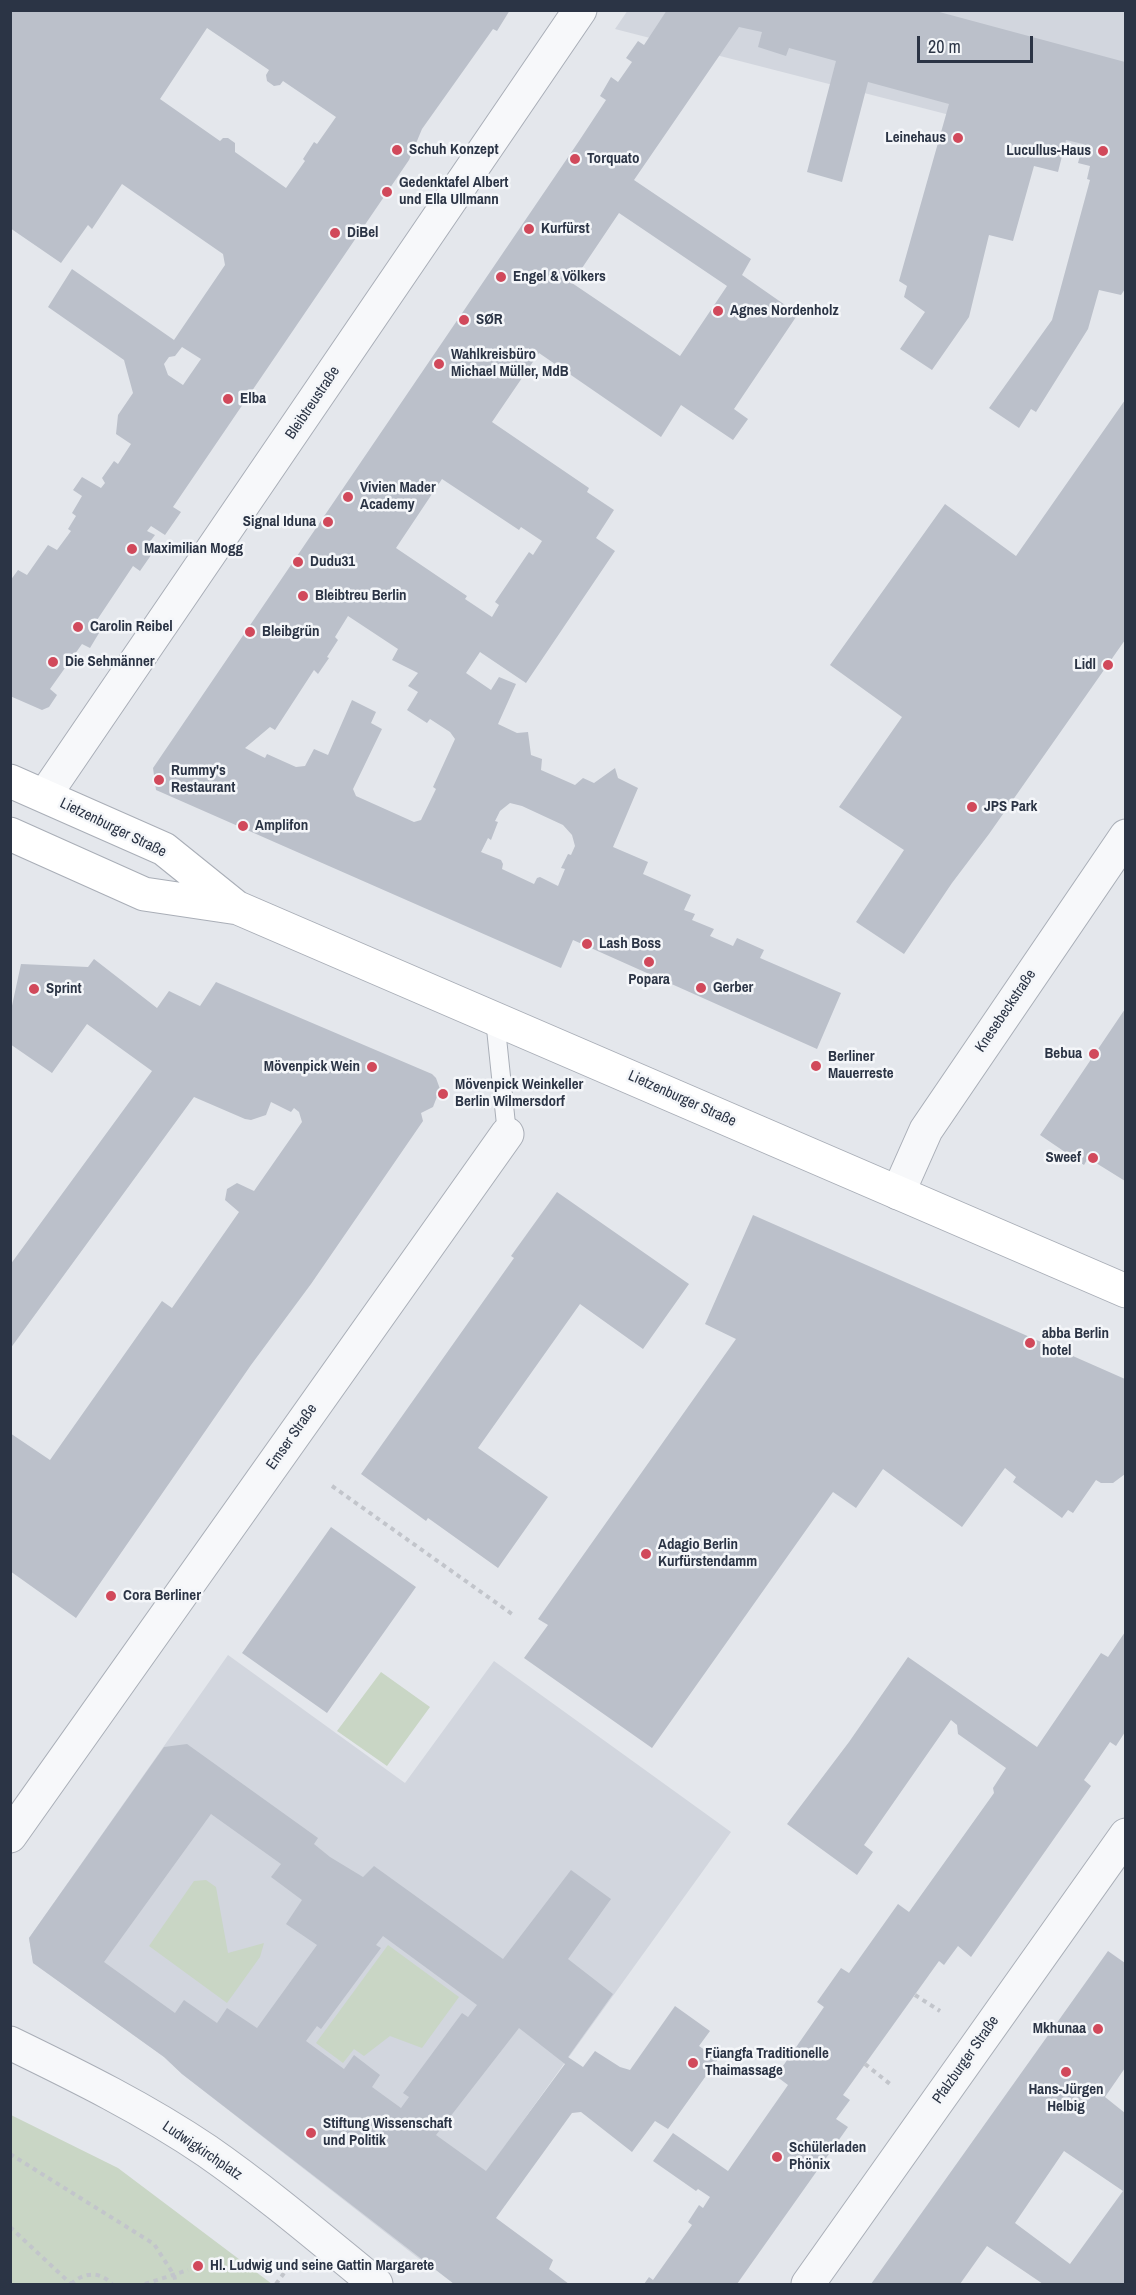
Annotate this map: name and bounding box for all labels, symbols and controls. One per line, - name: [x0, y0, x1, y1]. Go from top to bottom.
- scale bar: [920, 24, 1036, 62]
- text: 20 m: [928, 34, 961, 59]
- place label: Leinehaus: [885, 129, 946, 147]
- marker: Leinehaus: [951, 131, 965, 145]
- place label: Schuh Konzept: [409, 141, 499, 159]
- place label: Lucullus-Haus: [1006, 142, 1091, 160]
- marker: Schuh Konzept: [390, 143, 404, 157]
- marker: Lucullus-Haus: [1096, 144, 1110, 158]
- place label: Torquato: [587, 150, 639, 168]
- marker: Torquato: [568, 152, 582, 166]
- place label: Gedenktafel Albert und Ella Ullmann: [399, 174, 508, 209]
- marker: Gedenktafel Albert und Ella Ullmann: [380, 185, 394, 199]
- place label: Kurfürst: [541, 220, 590, 238]
- marker: Kurfürst: [522, 222, 536, 236]
- place label: DiBel: [347, 224, 378, 242]
- marker: DiBel: [328, 226, 342, 240]
- place label: Engel & Völkers: [513, 268, 606, 286]
- marker: Engel & Völkers: [494, 270, 508, 284]
- place label: Agnes Nordenholz: [730, 302, 839, 320]
- marker: Agnes Nordenholz: [711, 304, 725, 318]
- place label: SØR: [476, 311, 503, 329]
- marker: SØR: [457, 313, 471, 327]
- place label: Wahlkreisbüro Michael Müller, MdB: [451, 346, 569, 381]
- marker: Wahlkreisbüro Michael Müller, MdB: [432, 357, 446, 371]
- street label: Bleibtreustraße: [282, 363, 344, 443]
- place label: Elba: [240, 390, 266, 408]
- marker: Elba: [221, 392, 235, 406]
- place label: Vivien Mader Academy: [360, 479, 436, 514]
- marker: Vivien Mader Academy: [341, 490, 355, 504]
- place label: Signal Iduna: [243, 513, 316, 531]
- marker: Signal Iduna: [321, 515, 335, 529]
- place label: Maximilian Mogg: [144, 540, 243, 558]
- marker: Maximilian Mogg: [125, 542, 139, 556]
- place label: Dudu31: [310, 553, 355, 571]
- marker: Dudu31: [291, 555, 305, 569]
- place label: Bleibtreu Berlin: [315, 587, 407, 605]
- marker: Bleibtreu Berlin: [296, 589, 310, 603]
- place label: Carolin Reibel: [90, 618, 173, 636]
- marker: Carolin Reibel: [71, 620, 85, 634]
- place label: Bleibgrün: [262, 623, 319, 641]
- marker: Bleibgrün: [243, 625, 257, 639]
- place label: Die Sehmänner: [65, 653, 155, 671]
- marker: Die Sehmänner: [46, 655, 60, 669]
- place label: Lidl: [1074, 656, 1096, 674]
- marker: Lidl: [1101, 658, 1115, 672]
- place label: Rummy's Restaurant: [171, 762, 235, 797]
- marker: Rummy's Restaurant: [152, 773, 166, 787]
- street label: Lietzenburger Straße: [57, 794, 169, 862]
- place label: JPS Park: [984, 798, 1037, 816]
- marker: JPS Park: [965, 800, 979, 814]
- place label: Amplifon: [255, 817, 308, 835]
- marker: Amplifon: [236, 819, 250, 833]
- place label: Lash Boss: [599, 935, 661, 953]
- marker: Lash Boss: [580, 937, 594, 951]
- marker: Popara: [642, 955, 656, 969]
- street label: Knesebeckstraße: [972, 966, 1040, 1056]
- place label: Popara: [628, 971, 670, 989]
- place label: Gerber: [713, 979, 753, 997]
- place label: Sprint: [46, 980, 82, 998]
- marker: Gerber: [694, 981, 708, 995]
- marker: Sprint: [27, 982, 41, 996]
- place label: Bebua: [1044, 1045, 1082, 1063]
- marker: Bebua: [1087, 1047, 1101, 1061]
- place label: Berliner Mauerreste: [828, 1048, 894, 1083]
- place label: Mövenpick Wein: [264, 1058, 360, 1076]
- marker: Berliner Mauerreste: [809, 1059, 823, 1073]
- marker: Mövenpick Wein: [365, 1060, 379, 1074]
- street label: Lietzenburger Straße: [625, 1067, 739, 1131]
- place label: Mövenpick Weinkeller Berlin Wilmersdorf: [455, 1076, 583, 1111]
- marker: Mövenpick Weinkeller Berlin Wilmersdorf: [436, 1087, 450, 1101]
- place label: Sweef: [1045, 1149, 1081, 1167]
- marker: Sweef: [1086, 1151, 1100, 1165]
- place label: abba Berlin hotel: [1042, 1325, 1109, 1360]
- marker: abba Berlin hotel: [1023, 1336, 1037, 1350]
- street label: Emser Straße: [263, 1401, 321, 1473]
- place label: Adagio Berlin Kurfürstendamm: [658, 1536, 757, 1571]
- marker: Adagio Berlin Kurfürstendamm: [639, 1547, 653, 1561]
- place label: Cora Berliner: [123, 1587, 201, 1605]
- marker: Cora Berliner: [104, 1589, 118, 1603]
- street label: Pfalzburger Straße: [929, 2013, 1003, 2107]
- place label: Mkhunaa: [1033, 2020, 1086, 2038]
- marker: Mkhunaa: [1091, 2022, 1105, 2036]
- place label: Füangfa Traditionelle Thaimassage: [705, 2045, 829, 2080]
- marker: Füangfa Traditionelle Thaimassage: [686, 2056, 700, 2070]
- marker: Hans-Jürgen Helbig: [1059, 2065, 1073, 2079]
- place label: Hans-Jürgen Helbig: [1028, 2081, 1104, 2116]
- place label: Stiftung Wissenschaft und Politik: [323, 2115, 452, 2150]
- street label: Ludwigkirchplatz: [159, 2118, 245, 2184]
- marker: Stiftung Wissenschaft und Politik: [304, 2126, 318, 2140]
- place label: Schülerladen Phönix: [789, 2139, 866, 2174]
- marker: Schülerladen Phönix: [770, 2150, 784, 2164]
- place label: Hl. Ludwig und seine Gattin Margarete: [210, 2257, 434, 2275]
- marker: Hl. Ludwig und seine Gattin Margarete: [191, 2259, 205, 2273]

